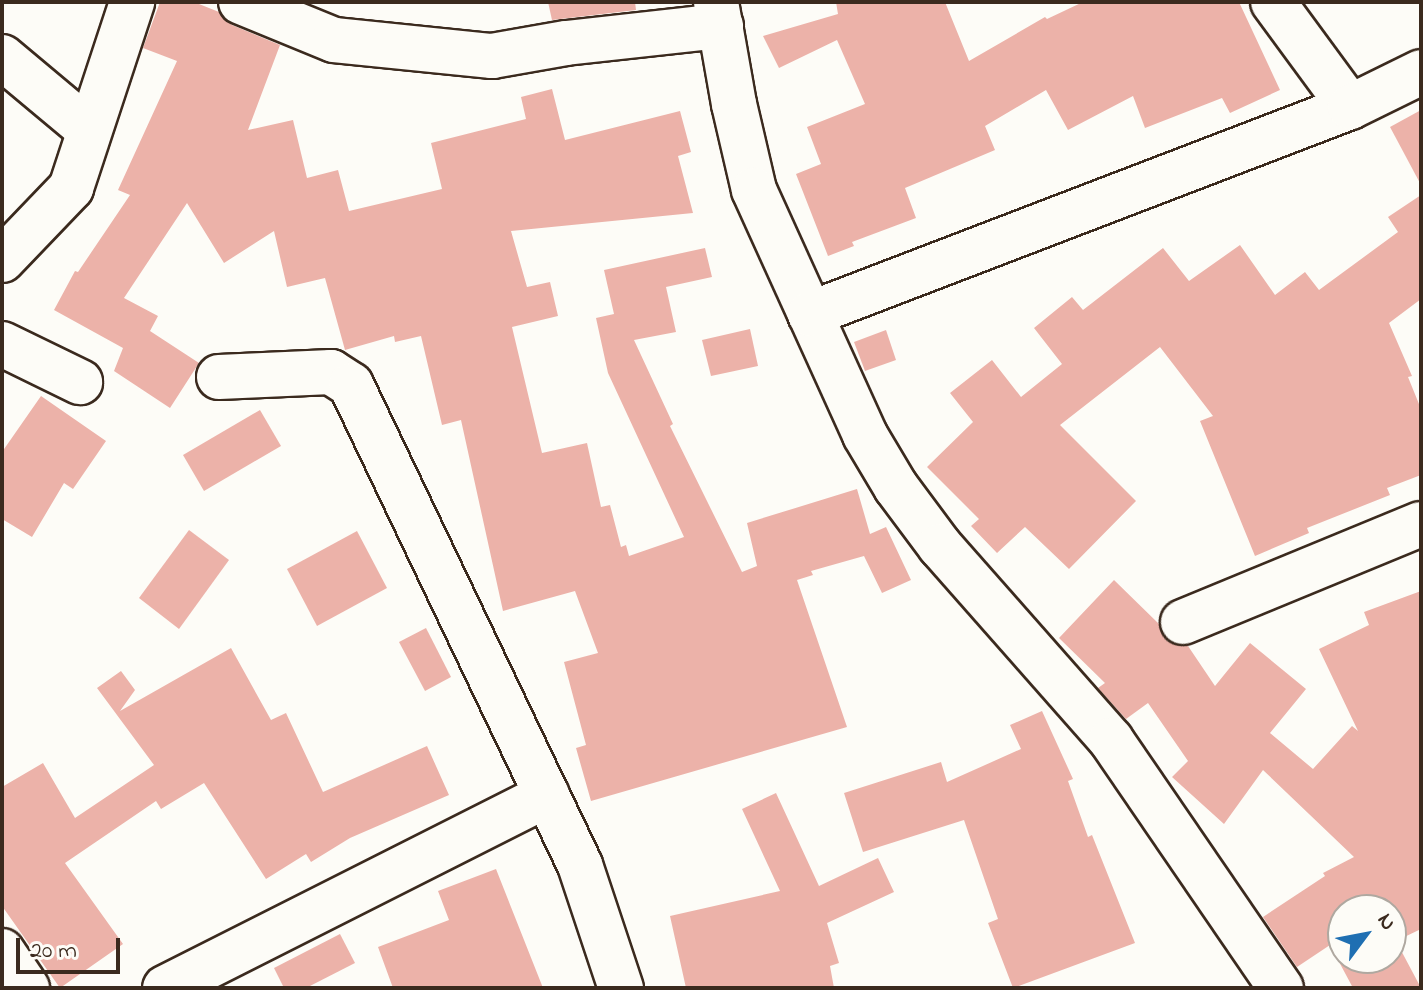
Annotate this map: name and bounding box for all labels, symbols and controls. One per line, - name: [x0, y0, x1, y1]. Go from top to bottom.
- north arrow: [1327, 894, 1407, 974]
- text: N: [1368, 908, 1403, 937]
- scale bar: [20, 922, 124, 972]
- text: 20 m: [30, 934, 77, 969]

